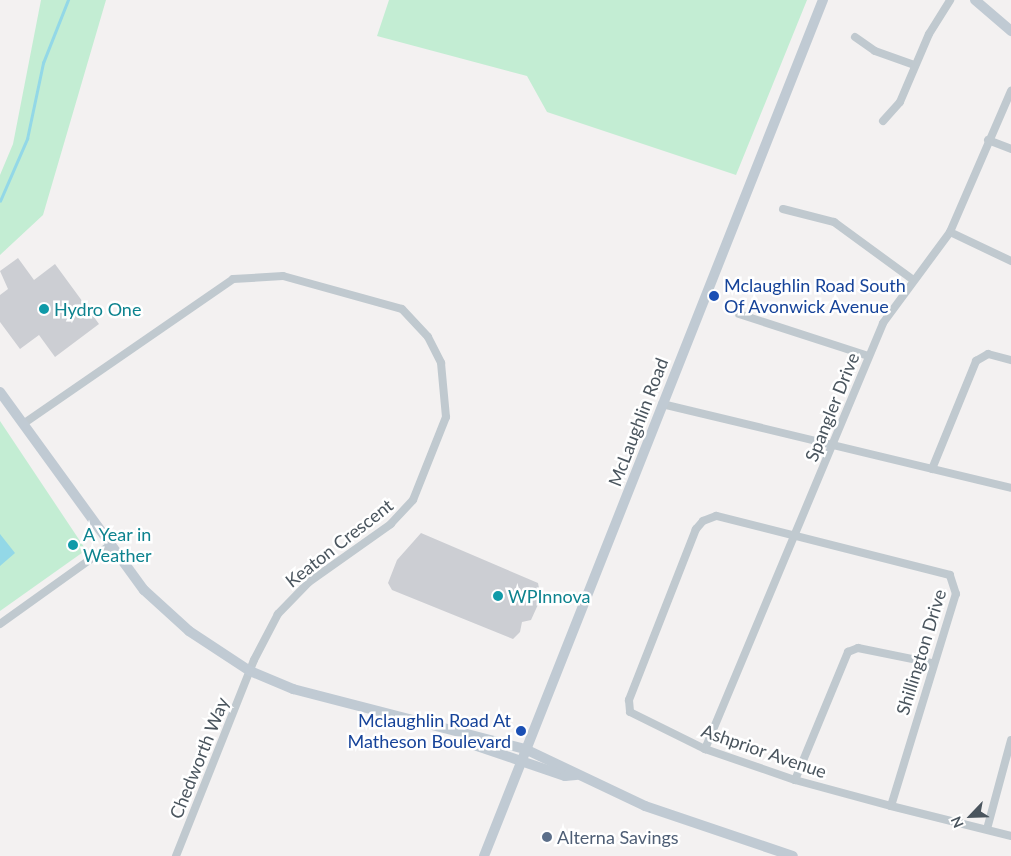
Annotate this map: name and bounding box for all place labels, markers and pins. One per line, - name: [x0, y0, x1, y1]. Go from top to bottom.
- place label: Mclaughlin Road South Of Avonwick Avenue: [724, 275, 906, 318]
- marker: Mclaughlin Road South Of Avonwick Avenue: [708, 290, 720, 302]
- place label: Hydro One: [54, 298, 141, 320]
- marker: Hydro One: [38, 303, 50, 315]
- place label: A Year in Weather: [83, 524, 153, 566]
- marker: A Year in Weather: [67, 539, 79, 551]
- place label: WPInnova: [508, 585, 590, 607]
- marker: WPInnova: [492, 590, 504, 602]
- place label: Mclaughlin Road At Matheson Boulevard: [347, 710, 511, 752]
- marker: Mclaughlin Road At Matheson Boulevard: [515, 725, 527, 737]
- place label: Alterna Savings: [557, 826, 679, 848]
- marker: Alterna Savings: [541, 831, 553, 843]

